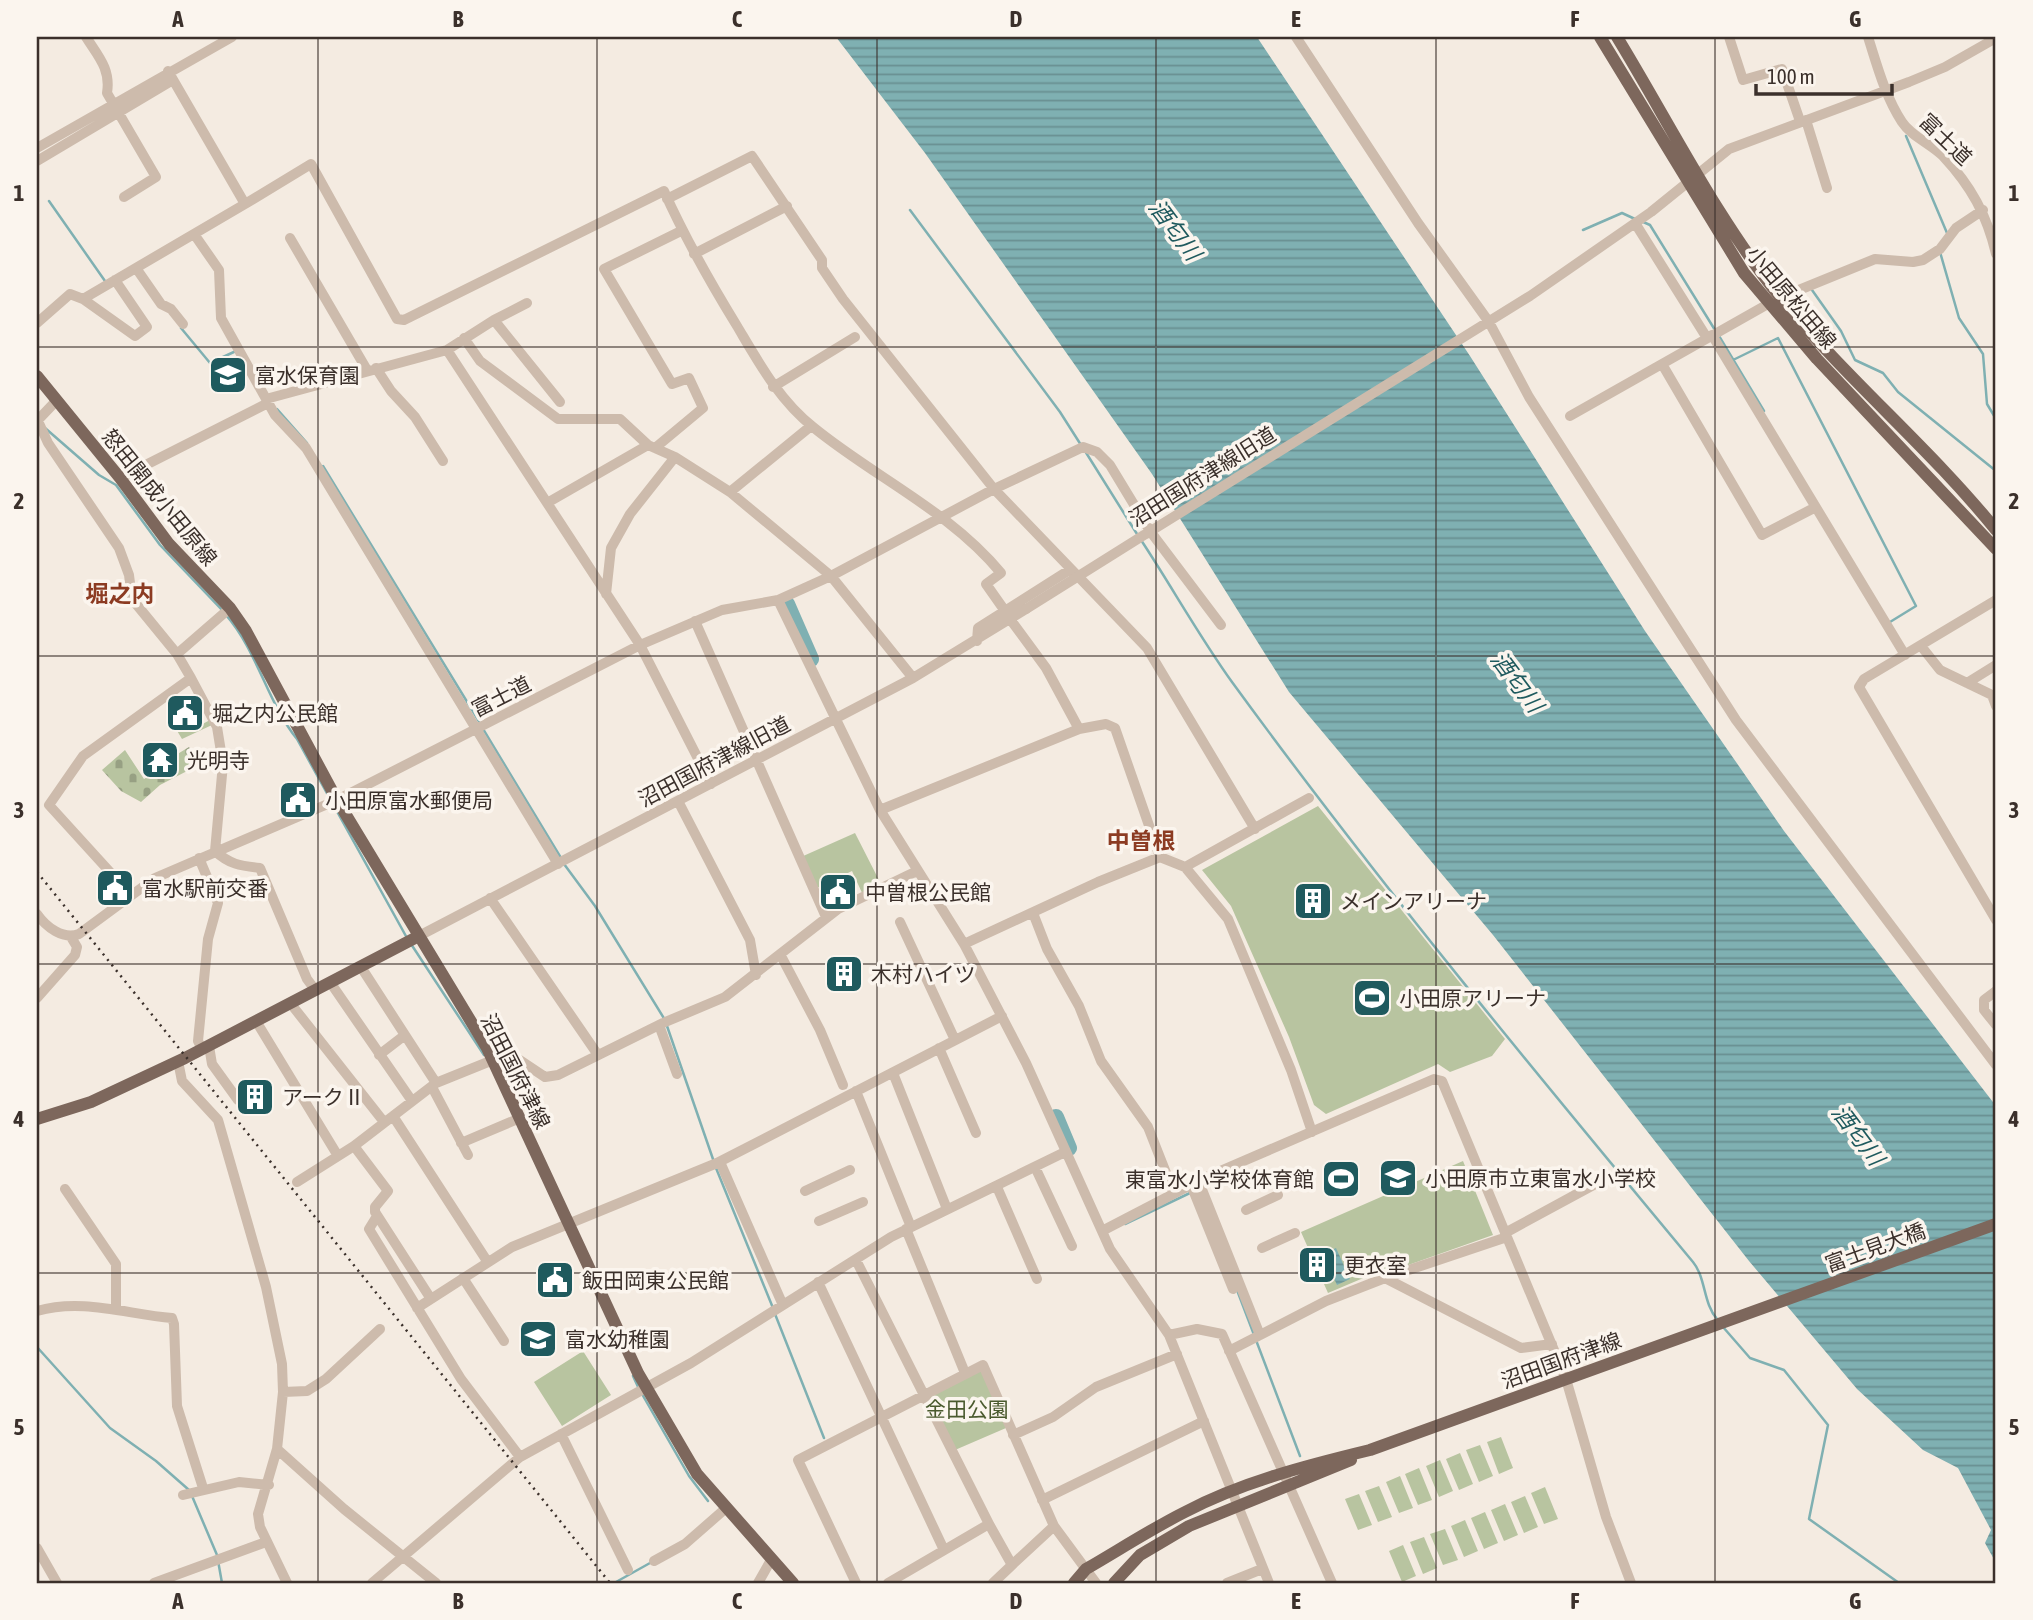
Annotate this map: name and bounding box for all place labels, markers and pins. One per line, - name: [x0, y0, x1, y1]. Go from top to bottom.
- school or university icon: 富水保育園: [207, 354, 249, 396]
- place label: 富水保育園: [255, 363, 360, 387]
- public building icon: 堀之内公民館: [164, 692, 206, 734]
- place label: 堀之内公民館: [212, 701, 338, 725]
- temple icon: 光明寺: [139, 739, 181, 781]
- place label: 光明寺: [187, 748, 250, 772]
- public building icon: 小田原富水郵便局: [277, 779, 319, 821]
- place label: 小田原富水郵便局: [325, 788, 493, 812]
- public building icon: 富水駅前交番: [94, 867, 136, 909]
- public building icon: 中曽根公民館: [817, 871, 859, 913]
- place label: 富水駅前交番: [142, 876, 268, 900]
- place label: 中曽根公民館: [865, 880, 991, 904]
- building icon: メインアリーナ: [1292, 880, 1334, 922]
- place label: メインアリーナ: [1340, 889, 1487, 913]
- building icon: 木村ハイツ: [823, 953, 865, 995]
- place label: 木村ハイツ: [871, 962, 976, 986]
- sports icon: 小田原アリーナ: [1351, 977, 1393, 1019]
- place label: 小田原アリーナ: [1399, 986, 1546, 1010]
- building icon: アークⅡ: [234, 1076, 276, 1118]
- place label: アークⅡ: [282, 1085, 365, 1109]
- school or university icon: 小田原市立東富水小学校: [1377, 1157, 1419, 1199]
- sports icon: 東富水小学校体育館: [1320, 1158, 1362, 1200]
- place label: 小田原市立東富水小学校: [1425, 1166, 1656, 1190]
- place label: 東富水小学校体育館: [1125, 1167, 1314, 1191]
- building icon: 更衣室: [1296, 1244, 1338, 1286]
- place label: 更衣室: [1344, 1253, 1407, 1277]
- public building icon: 飯田岡東公民館: [534, 1259, 576, 1301]
- place label: 飯田岡東公民館: [582, 1268, 729, 1292]
- school or university icon: 富水幼稚園: [517, 1318, 559, 1360]
- place label: 富水幼稚園: [565, 1327, 670, 1351]

